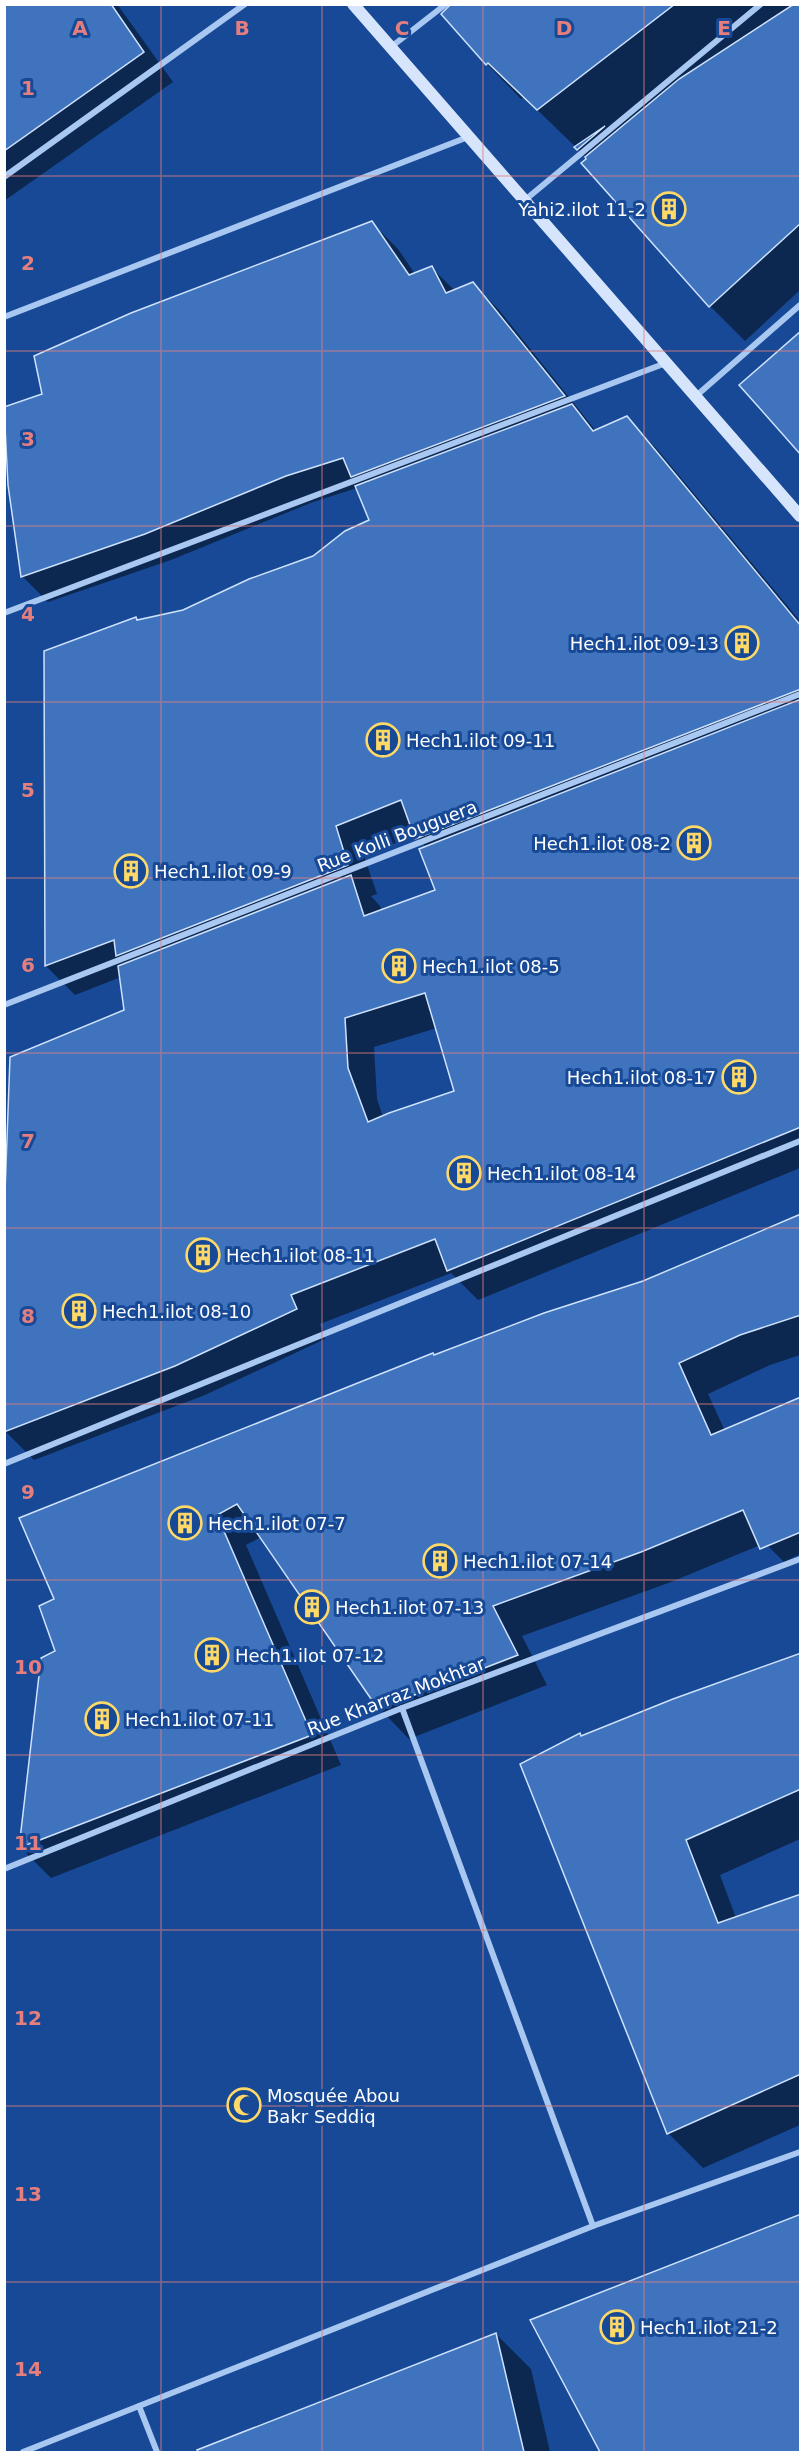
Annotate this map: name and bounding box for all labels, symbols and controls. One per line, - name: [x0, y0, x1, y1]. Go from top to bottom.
- text: A: [72, 16, 88, 40]
- text: B: [234, 16, 250, 40]
- text: C: [395, 16, 409, 40]
- text: D: [556, 16, 572, 40]
- text: E: [717, 16, 731, 40]
- text: 1: [21, 76, 35, 100]
- building icon: Yahi2.ilot 11-2: [651, 191, 687, 227]
- place label: Yahi2.ilot 11-2: [517, 199, 646, 220]
- text: 2: [21, 251, 35, 275]
- text: 3: [21, 427, 35, 451]
- text: 4: [21, 602, 35, 626]
- building icon: Hech1.ilot 09-13: [724, 625, 760, 661]
- place label: Hech1.ilot 09-13: [570, 633, 719, 654]
- building icon: Hech1.ilot 09-11: [365, 722, 401, 758]
- place label: Hech1.ilot 09-11: [406, 730, 555, 751]
- text: 5: [21, 778, 35, 802]
- street label: Rue Kolli Bouguera: [314, 796, 480, 876]
- building icon: Hech1.ilot 08-2: [676, 825, 712, 861]
- place label: Hech1.ilot 08-2: [533, 833, 671, 854]
- building icon: Hech1.ilot 09-9: [113, 853, 149, 889]
- place label: Hech1.ilot 09-9: [154, 861, 292, 882]
- building icon: Hech1.ilot 08-5: [381, 948, 417, 984]
- text: 6: [21, 953, 35, 977]
- place label: Hech1.ilot 08-5: [422, 956, 560, 977]
- building icon: Hech1.ilot 08-17: [721, 1059, 757, 1095]
- place label: Hech1.ilot 08-17: [567, 1067, 716, 1088]
- text: 7: [21, 1129, 35, 1153]
- building icon: Hech1.ilot 08-14: [446, 1155, 482, 1191]
- place label: Hech1.ilot 08-14: [487, 1163, 636, 1184]
- building icon: Hech1.ilot 08-11: [185, 1237, 221, 1273]
- place label: Hech1.ilot 08-11: [226, 1245, 375, 1266]
- building icon: Hech1.ilot 08-10: [61, 1293, 97, 1329]
- place label: Hech1.ilot 08-10: [102, 1301, 251, 1322]
- text: 8: [21, 1304, 35, 1328]
- text: 9: [21, 1480, 35, 1504]
- building icon: Hech1.ilot 07-7: [167, 1505, 203, 1541]
- place label: Hech1.ilot 07-7: [208, 1513, 346, 1534]
- building icon: Hech1.ilot 07-14: [422, 1543, 458, 1579]
- place label: Hech1.ilot 07-14: [463, 1551, 612, 1572]
- building icon: Hech1.ilot 07-13: [294, 1589, 330, 1625]
- place label: Hech1.ilot 07-13: [335, 1597, 484, 1618]
- building icon: Hech1.ilot 07-12: [194, 1637, 230, 1673]
- place label: Hech1.ilot 07-12: [235, 1645, 384, 1666]
- street label: Rue Kharraz Mokhtar: [304, 1652, 488, 1740]
- text: 10: [14, 1655, 42, 1679]
- building icon: Hech1.ilot 07-11: [84, 1701, 120, 1737]
- place label: Hech1.ilot 07-11: [125, 1709, 274, 1730]
- text: 11: [14, 1831, 42, 1855]
- text: 12: [14, 2006, 42, 2030]
- place label: Mosquée Abou Bakr Seddiq: [267, 2085, 400, 2127]
- mosque icon: Mosquée Abou Bakr Seddiq: [226, 2087, 262, 2123]
- text: 13: [14, 2182, 42, 2206]
- building icon: Hech1.ilot 21-2: [599, 2309, 635, 2345]
- place label: Hech1.ilot 21-2: [640, 2317, 778, 2338]
- text: 14: [14, 2357, 42, 2381]

